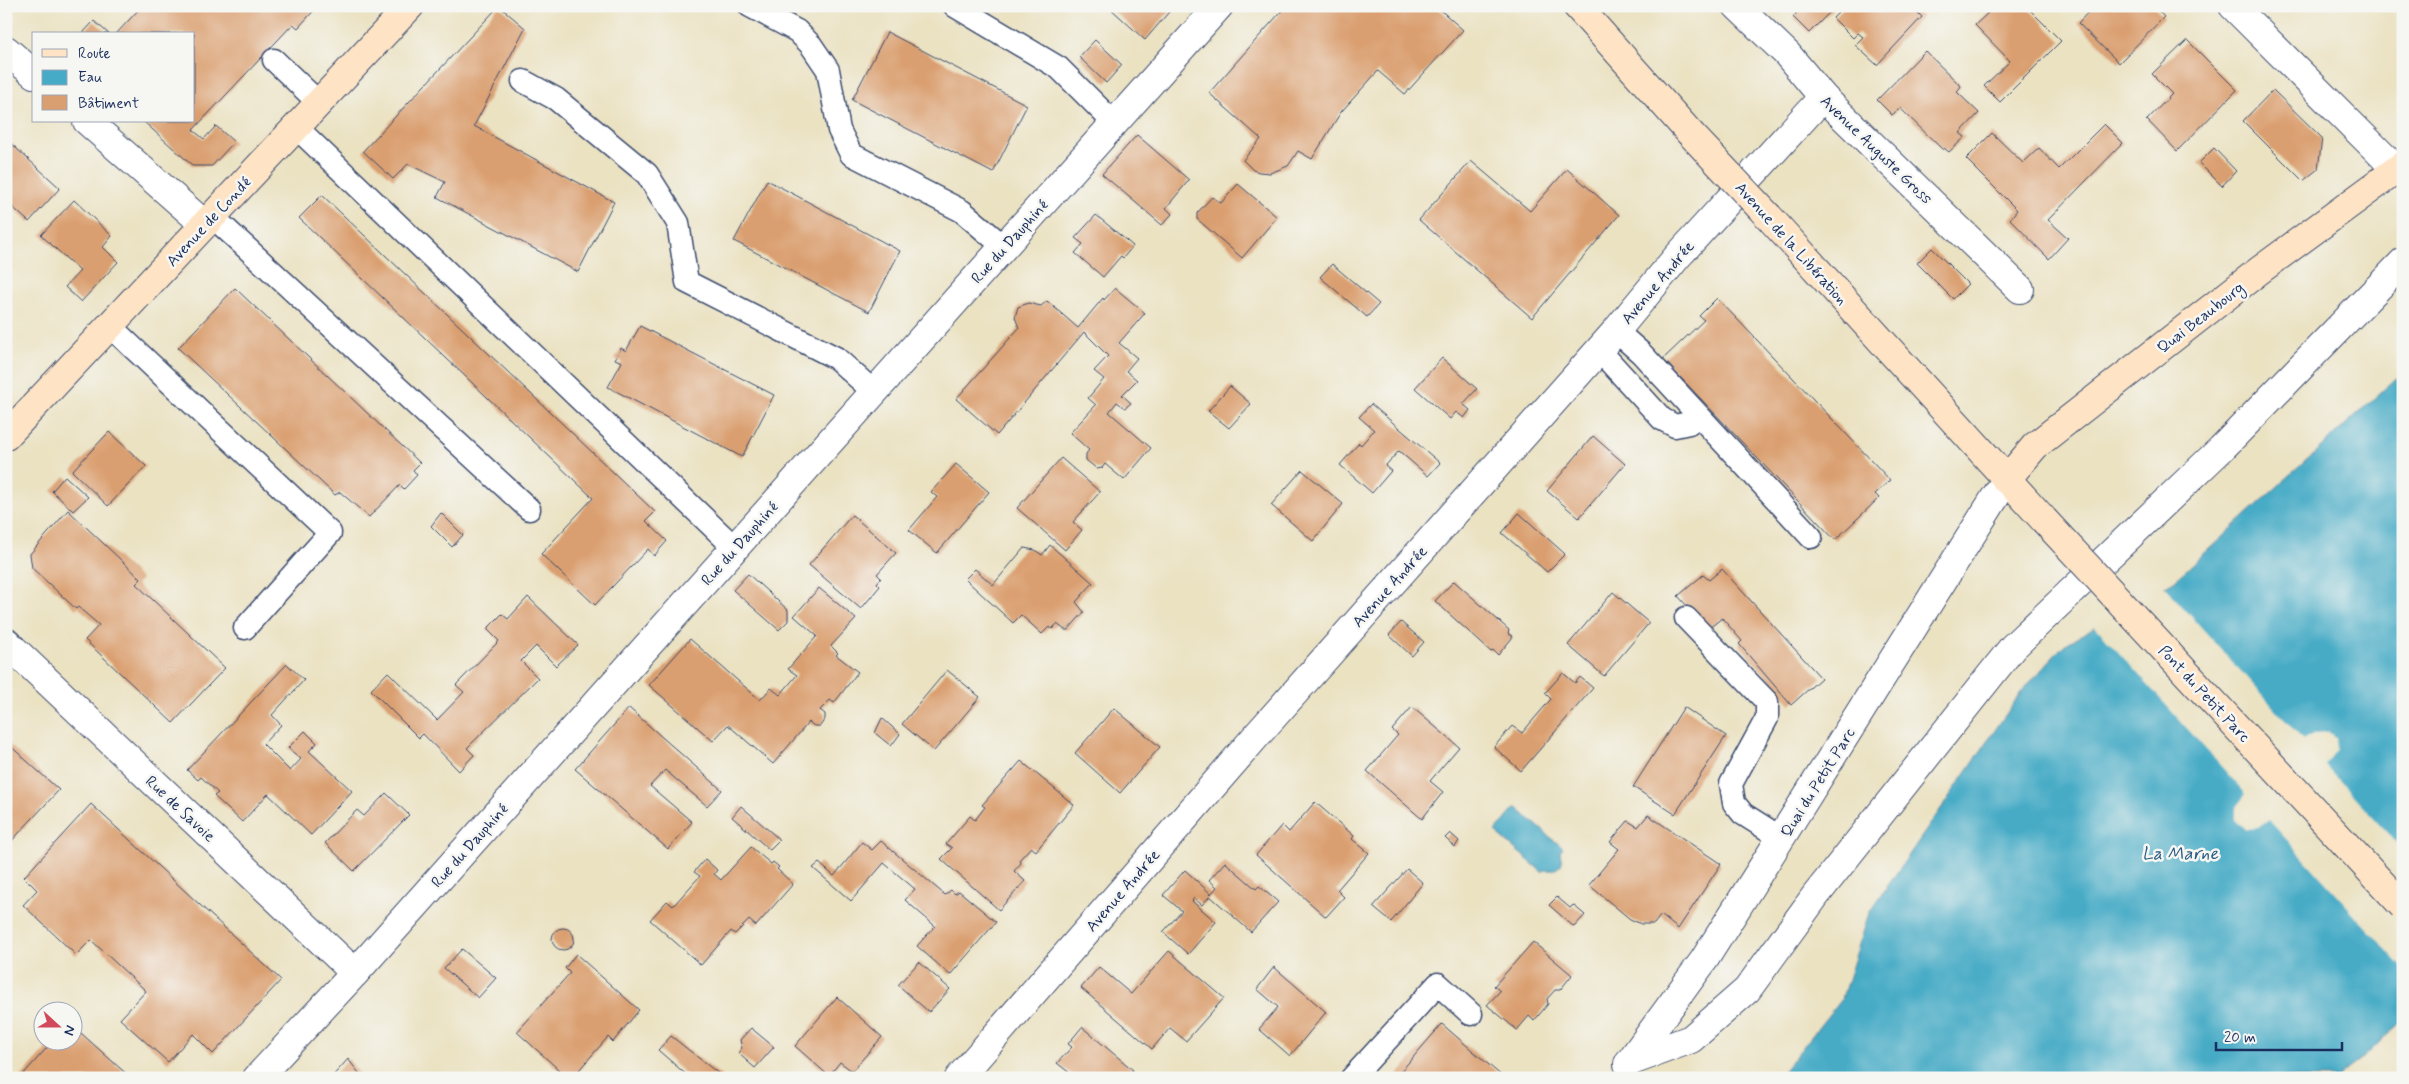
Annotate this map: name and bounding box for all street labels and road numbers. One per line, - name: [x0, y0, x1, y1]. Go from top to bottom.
- street label: Avenue Auguste Gross: [1815, 91, 1937, 209]
- street label: Avenue de Condé: [162, 173, 256, 272]
- street label: Avenue de la Libération: [1730, 178, 1852, 310]
- street label: Rue du Dauphiné: [967, 195, 1053, 289]
- street label: Avenue Andrée: [1617, 237, 1699, 329]
- street label: Quai Beaubourg: [2153, 278, 2249, 360]
- street label: Rue du Dauphiné: [697, 497, 783, 591]
- street label: Avenue Andrée: [1348, 542, 1433, 632]
- street label: Pont du Petit Parc: [2153, 641, 2255, 747]
- street label: Quai du Petit Parc: [1776, 724, 1861, 841]
- street label: Rue de Savoie: [140, 771, 220, 847]
- street label: Rue du Dauphiné: [427, 799, 513, 893]
- street label: Avenue Andrée: [1081, 845, 1165, 937]

